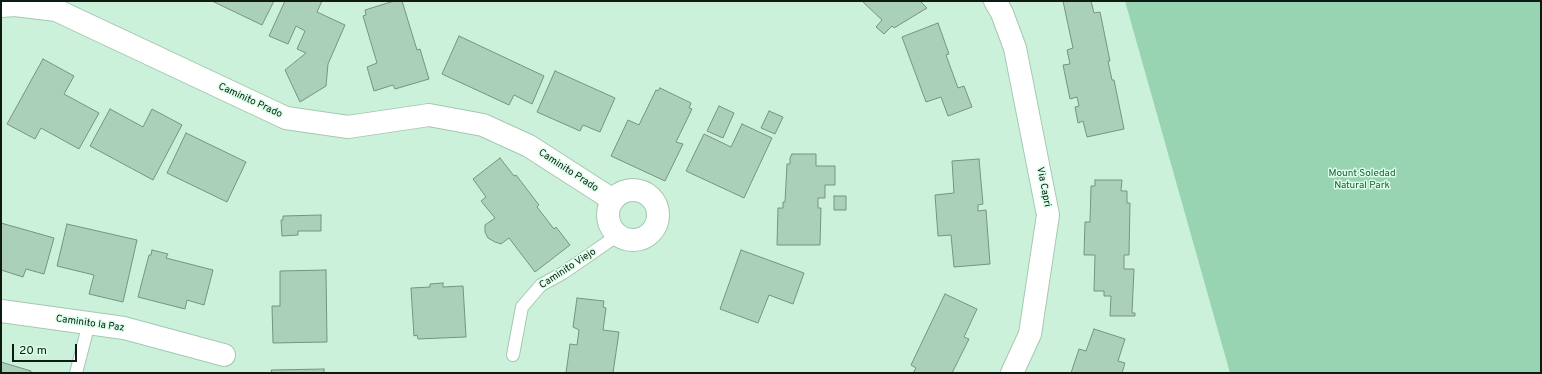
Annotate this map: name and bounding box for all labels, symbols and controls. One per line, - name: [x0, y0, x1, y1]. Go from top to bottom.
- street label: Caminito Prado: [216, 81, 284, 121]
- street label: Caminito Prado: [536, 147, 600, 195]
- street label: Via Capri: [1033, 166, 1053, 208]
- park label: Mount Soledad Natural Park: [1328, 168, 1396, 192]
- street label: Caminito Viejo: [537, 246, 599, 292]
- street label: Caminito la Paz: [55, 313, 125, 335]
- scale bar: [14, 336, 79, 362]
- text: 20 m: [19, 343, 47, 359]

